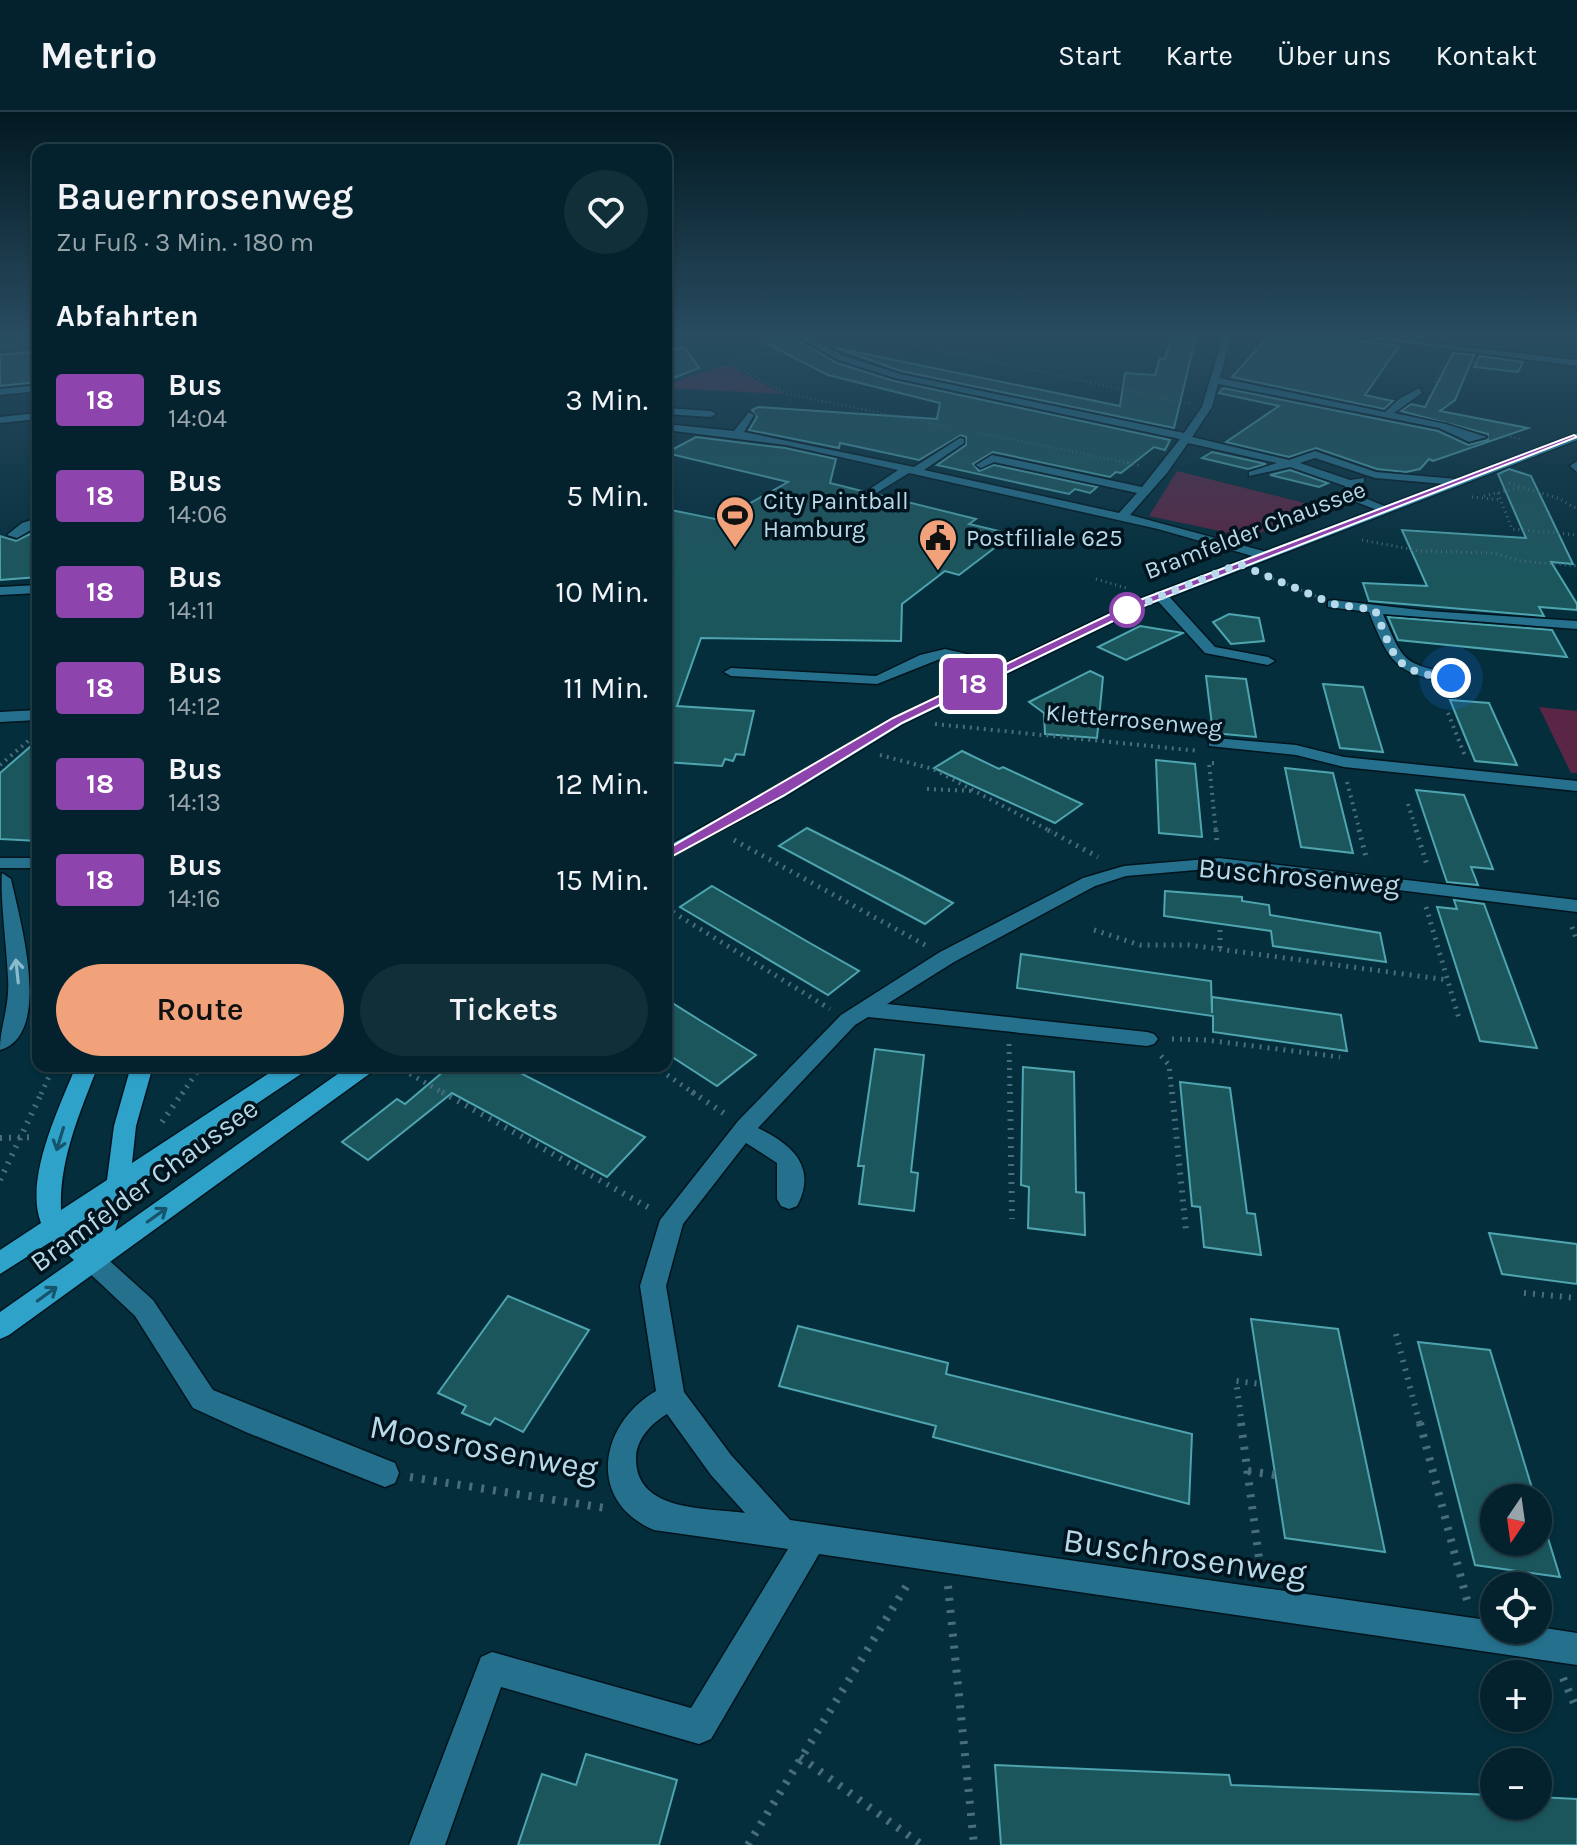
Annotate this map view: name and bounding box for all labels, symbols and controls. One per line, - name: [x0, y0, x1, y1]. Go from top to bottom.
- text: Metrio: [40, 33, 157, 78]
- text: Start: [1058, 39, 1121, 72]
- text: Karte: [1165, 39, 1233, 72]
- text: Über uns: [1277, 39, 1392, 72]
- text: Kontakt: [1436, 39, 1537, 72]
- button: heart: [564, 170, 648, 254]
- text: Bauernrosenweg: [56, 174, 354, 219]
- text: Zu Fuß · 3 Min. · 180 m: [56, 227, 314, 258]
- text: Abfahrten: [56, 298, 199, 334]
- text: Bus: [168, 367, 222, 403]
- text: 3 Min.: [565, 382, 648, 418]
- text: 18: [86, 383, 114, 416]
- text: 14:04: [168, 403, 227, 434]
- text: Bus: [168, 463, 222, 499]
- street label: Bramfelder Chaussee: [1141, 475, 1369, 585]
- text: 5 Min.: [566, 478, 648, 514]
- text: 18: [86, 479, 114, 512]
- place label: City Paintball Hamburg: [763, 487, 909, 543]
- sports icon: City Paintball Hamburg: [714, 494, 756, 549]
- text: 14:06: [168, 499, 227, 530]
- public building icon: Postfiliale 625: [917, 517, 959, 572]
- place label: Postfiliale 625: [966, 524, 1122, 552]
- text: Bus: [168, 559, 222, 595]
- text: 10 Min.: [555, 574, 648, 610]
- text: 18: [86, 575, 114, 608]
- unlabelled marker: [1110, 593, 1144, 627]
- text: 14:11: [168, 595, 214, 626]
- text: Bus: [168, 655, 222, 691]
- line badge: 18: [937, 658, 1009, 710]
- your location: [1431, 658, 1471, 698]
- text: 18: [959, 667, 987, 700]
- text: 11 Min.: [563, 670, 648, 706]
- text: 18: [86, 671, 114, 704]
- text: 14:12: [168, 691, 221, 722]
- street label: Kletterrosenweg: [1045, 698, 1224, 742]
- text: Bus: [168, 751, 222, 787]
- text: 12 Min.: [556, 766, 648, 802]
- text: 18: [86, 767, 114, 800]
- text: 14:13: [168, 787, 221, 818]
- text: Bus: [168, 847, 222, 883]
- street label: Buschrosenweg: [1197, 851, 1401, 901]
- text: 15 Min.: [556, 862, 648, 898]
- text: 18: [86, 863, 114, 896]
- text: 14:16: [168, 883, 221, 914]
- one-way arrow: [9, 958, 24, 985]
- button: Route: [56, 964, 344, 1056]
- button: Tickets: [360, 964, 648, 1056]
- street label: Bramfelder Chaussee: [24, 1091, 264, 1279]
- one-way arrow: [52, 1126, 66, 1151]
- one-way arrow: [145, 1207, 167, 1223]
- one-way arrow: [35, 1286, 57, 1302]
- street label: Moosrosenweg: [366, 1406, 602, 1490]
- north arrow: [1480, 1484, 1552, 1556]
- map controls: [1480, 1484, 1552, 1820]
- street label: Buschrosenweg: [1061, 1520, 1309, 1594]
- button: locate: [1480, 1572, 1552, 1644]
- button: +: [1480, 1660, 1552, 1732]
- button: −: [1480, 1748, 1552, 1820]

